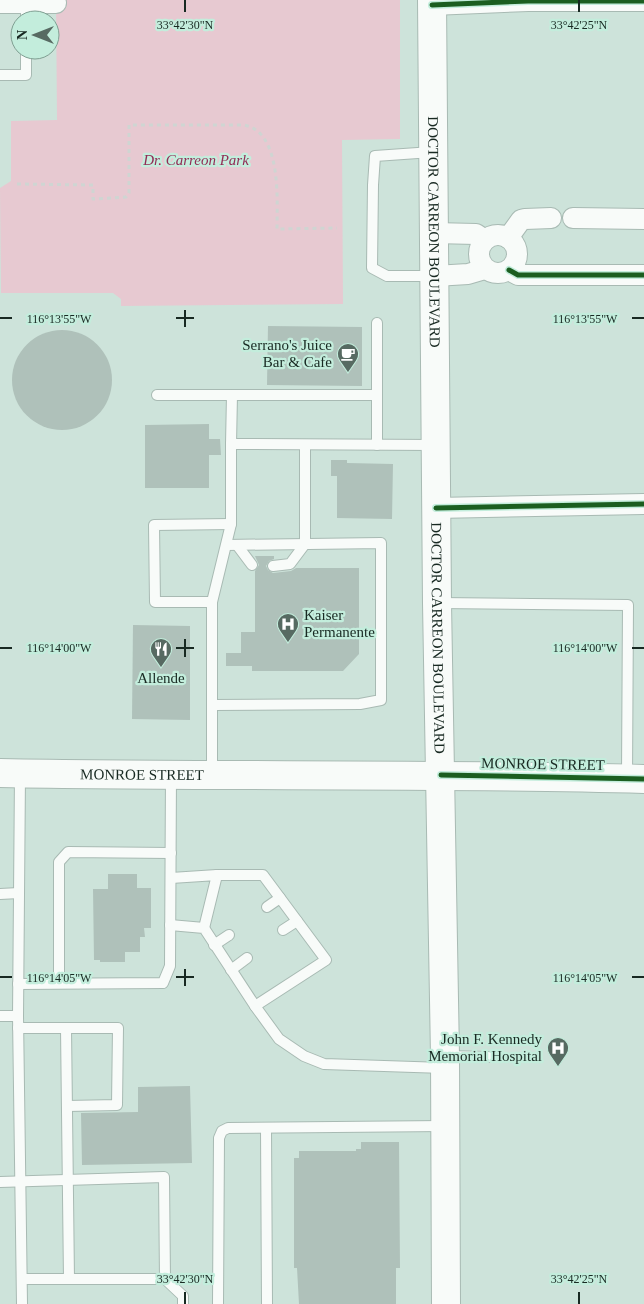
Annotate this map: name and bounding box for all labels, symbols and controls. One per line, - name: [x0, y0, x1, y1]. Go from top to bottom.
- north arrow: [10, 10, 60, 60]
- text: 33°42'30"N: [157, 18, 214, 32]
- text: 33°42'25"N: [551, 18, 608, 32]
- text: N: [15, 30, 30, 40]
- street label: DOCTOR CARREON BOULEVARD: [425, 116, 443, 348]
- park label: Dr. Carreon Park: [142, 152, 249, 168]
- text: 116°13'55"W: [27, 312, 92, 326]
- text: 116°13'55"W: [553, 312, 618, 326]
- place label: Serrano's Juice Bar & Cafe: [242, 337, 332, 370]
- cafe icon: Serrano's Juice Bar & Cafe: [336, 342, 360, 373]
- street label: DOCTOR CARREON BOULEVARD: [428, 522, 448, 754]
- place label: Kaiser Permanente: [304, 607, 375, 640]
- hospital icon: Kaiser Permanente: [276, 612, 300, 643]
- restaurant icon: Allende: [149, 637, 173, 668]
- text: 116°14'00"W: [27, 641, 92, 655]
- text: 116°14'00"W: [553, 641, 618, 655]
- place label: Allende: [137, 670, 185, 686]
- street label: MONROE STREET: [481, 755, 605, 773]
- street label: MONROE STREET: [80, 766, 204, 783]
- text: 116°14'05"W: [27, 971, 92, 985]
- text: 116°14'05"W: [553, 971, 618, 985]
- place label: John F. Kennedy Memorial Hospital: [428, 1031, 542, 1064]
- hospital icon: John F. Kennedy Memorial Hospital: [546, 1036, 570, 1067]
- text: 33°42'30"N: [157, 1272, 214, 1286]
- text: 33°42'25"N: [551, 1272, 608, 1286]

